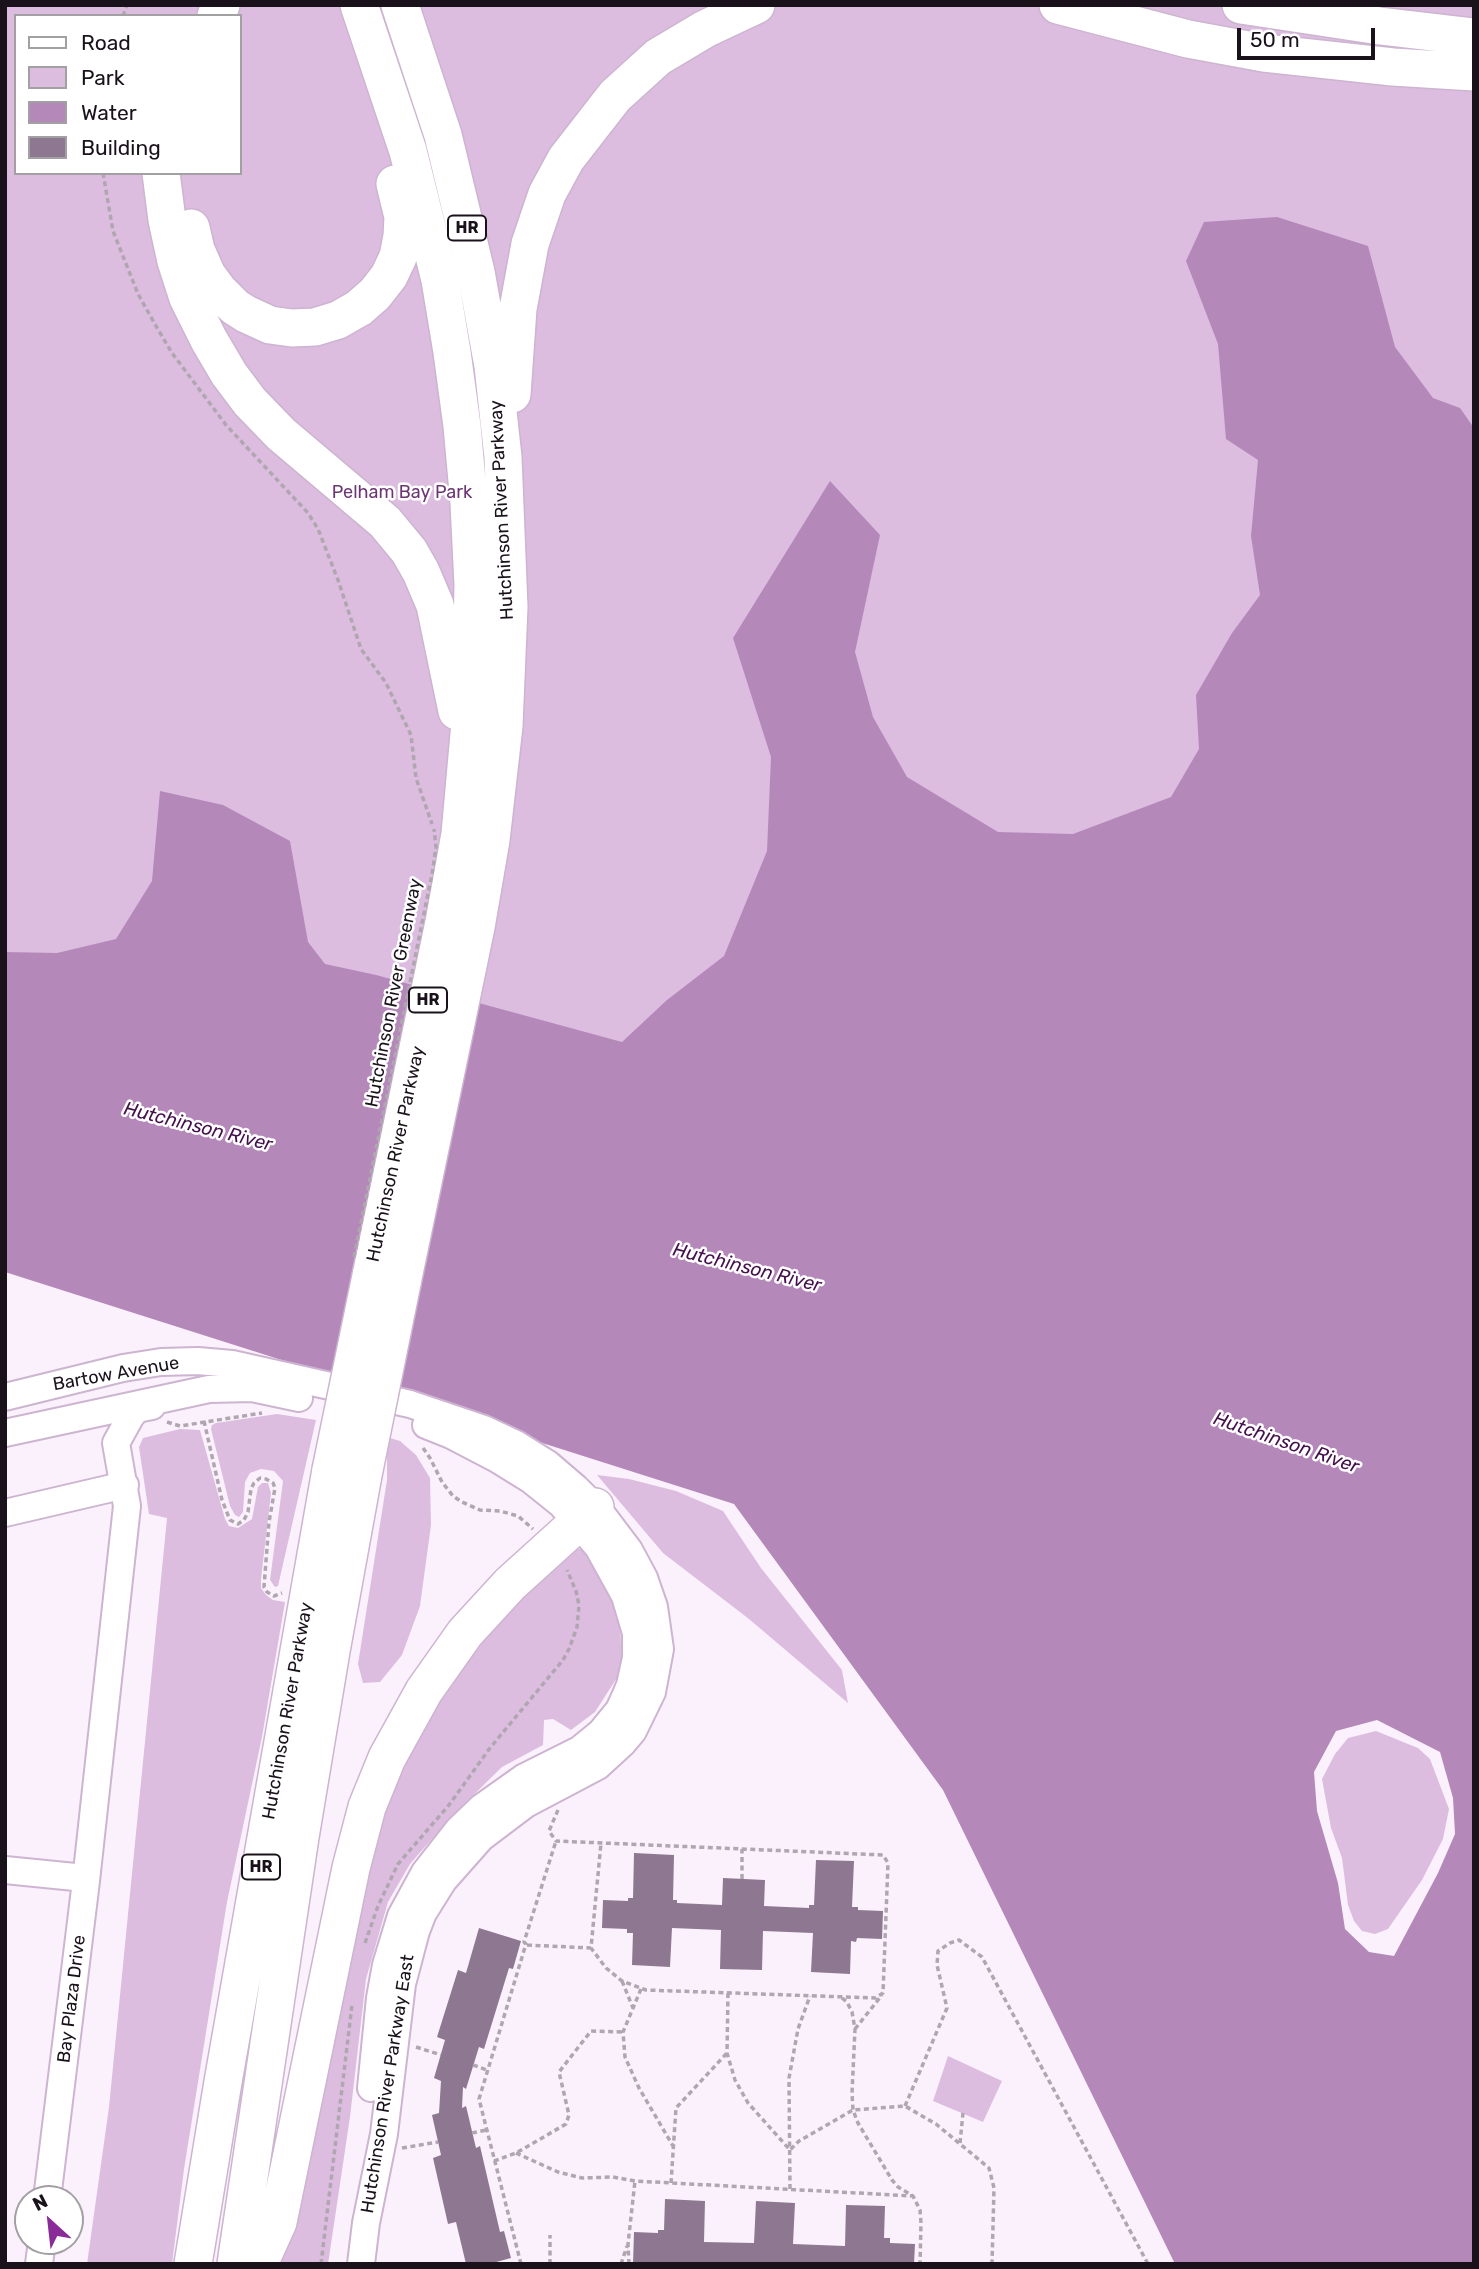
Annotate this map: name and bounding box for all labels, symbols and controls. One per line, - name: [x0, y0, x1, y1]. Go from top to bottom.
- legend: [14, 14, 242, 175]
- scale bar: [1241, 14, 1379, 58]
- text: 50 m: [1250, 27, 1300, 52]
- text: Road: [81, 30, 131, 55]
- text: Park: [81, 65, 125, 90]
- text: Water: [81, 100, 137, 125]
- text: Building: [81, 135, 161, 160]
- road number: HR: [448, 216, 486, 240]
- street label: Hutchinson River Parkway: [485, 400, 519, 620]
- park label: Pelham Bay Park: [332, 482, 472, 504]
- street label: Hutchinson River Greenway: [361, 877, 427, 1109]
- road number: HR: [409, 988, 447, 1012]
- street label: Hutchinson River Parkway: [363, 1044, 429, 1264]
- water label: Hutchinson River: [121, 1098, 275, 1156]
- water label: Hutchinson River: [670, 1239, 824, 1297]
- street label: Bartow Avenue: [51, 1352, 181, 1396]
- water label: Hutchinson River: [1210, 1407, 1362, 1479]
- street label: Hutchinson River Parkway: [258, 1601, 318, 1821]
- road number: HR: [242, 1854, 280, 1880]
- street label: Bay Plaza Drive: [53, 1934, 91, 2064]
- street label: Hutchinson River Parkway East: [357, 1953, 419, 2215]
- north arrow: [14, 2185, 84, 2255]
- text: N: [29, 2189, 51, 2216]

